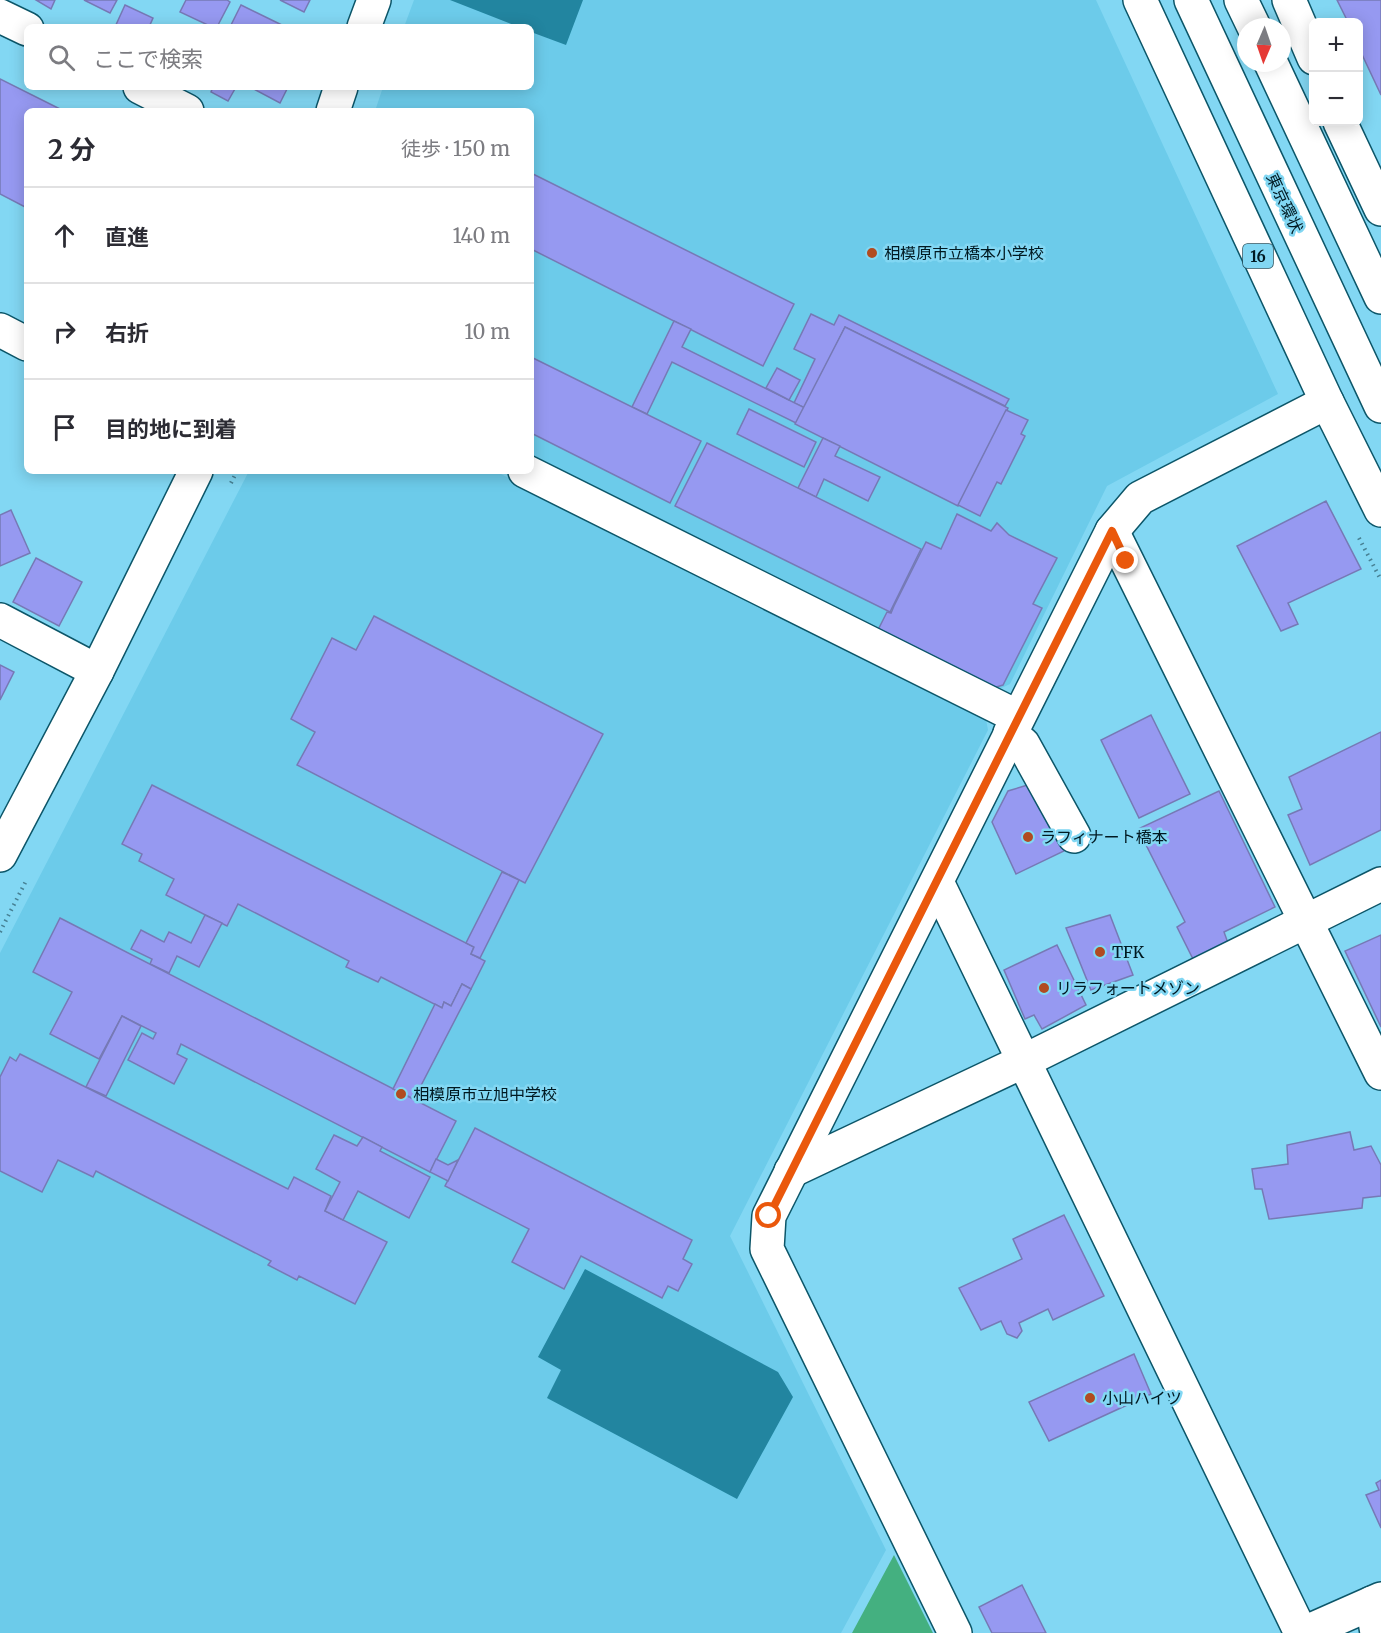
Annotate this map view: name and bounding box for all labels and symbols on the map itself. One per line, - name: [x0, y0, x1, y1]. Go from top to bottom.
- north arrow: [1237, 18, 1291, 72]
- street label: 東京環状: [1262, 170, 1308, 236]
- place label: 相模原市立橋本小学校: [884, 243, 1044, 263]
- road number: 16: [1243, 244, 1273, 268]
- marker: 相模原市立橋本小学校: [865, 246, 879, 260]
- route end: [1112, 547, 1138, 573]
- place label: ラフィナート橋本: [1040, 827, 1168, 847]
- marker: ラフィナート橋本: [1021, 830, 1035, 844]
- place label: TFK: [1112, 942, 1145, 962]
- marker: TFK: [1093, 945, 1107, 959]
- place label: リラフォートメゾン: [1056, 978, 1200, 998]
- marker: リラフォートメゾン: [1037, 981, 1051, 995]
- place label: 相模原市立旭中学校: [413, 1084, 557, 1104]
- marker: 相模原市立旭中学校: [394, 1087, 408, 1101]
- route start: [755, 1202, 781, 1228]
- place label: 小山ハイツ: [1102, 1388, 1182, 1408]
- marker: 小山ハイツ: [1083, 1391, 1097, 1405]

